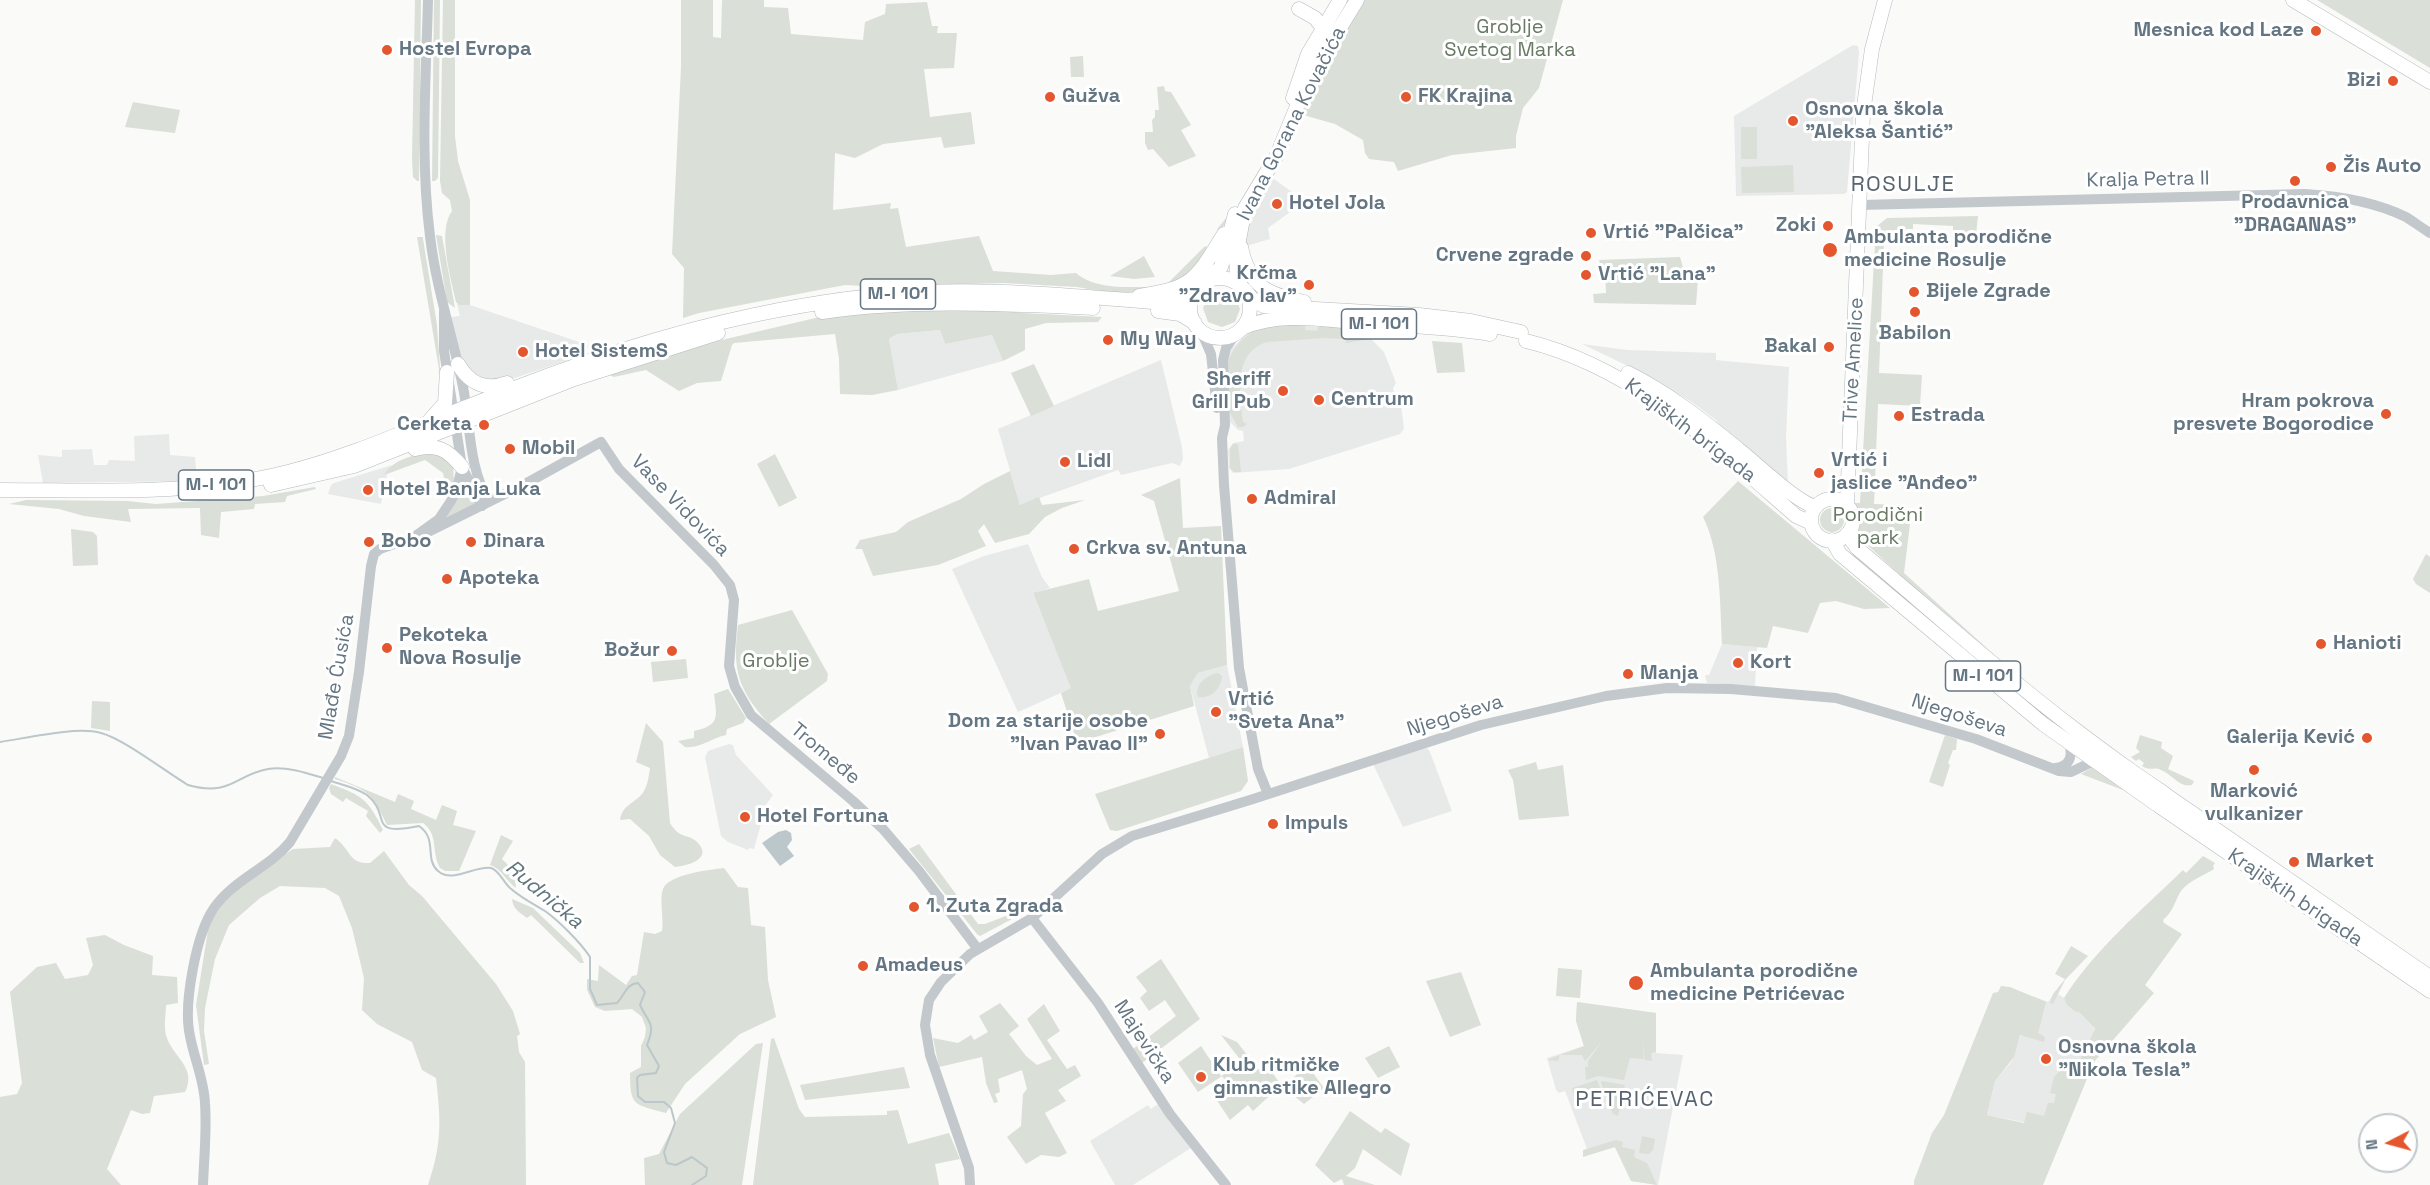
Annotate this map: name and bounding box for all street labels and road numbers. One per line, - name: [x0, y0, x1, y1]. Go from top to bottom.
- street label: Ivana Gorana Kovačića: [1233, 23, 1351, 225]
- street label: Kralja Petra II: [2086, 167, 2210, 193]
- road number: M-I 101: [860, 279, 936, 309]
- street label: Trive Amelice: [1839, 297, 1869, 423]
- road number: M-I 101: [1342, 309, 1416, 339]
- street label: Krajiških brigada: [1620, 374, 1760, 488]
- street label: Vase Vidovića: [626, 450, 734, 562]
- road number: M-I 101: [178, 470, 254, 500]
- street label: Mlađe Ćusića: [314, 612, 360, 742]
- road number: M-I 101: [1946, 661, 2020, 691]
- street label: Njegoševa: [1908, 689, 2010, 743]
- street label: Njegoševa: [1404, 690, 1506, 742]
- street label: Tromeđe: [785, 718, 865, 790]
- street label: Krajiških brigada: [2223, 844, 2367, 952]
- street label: Majevička: [1108, 996, 1180, 1088]

